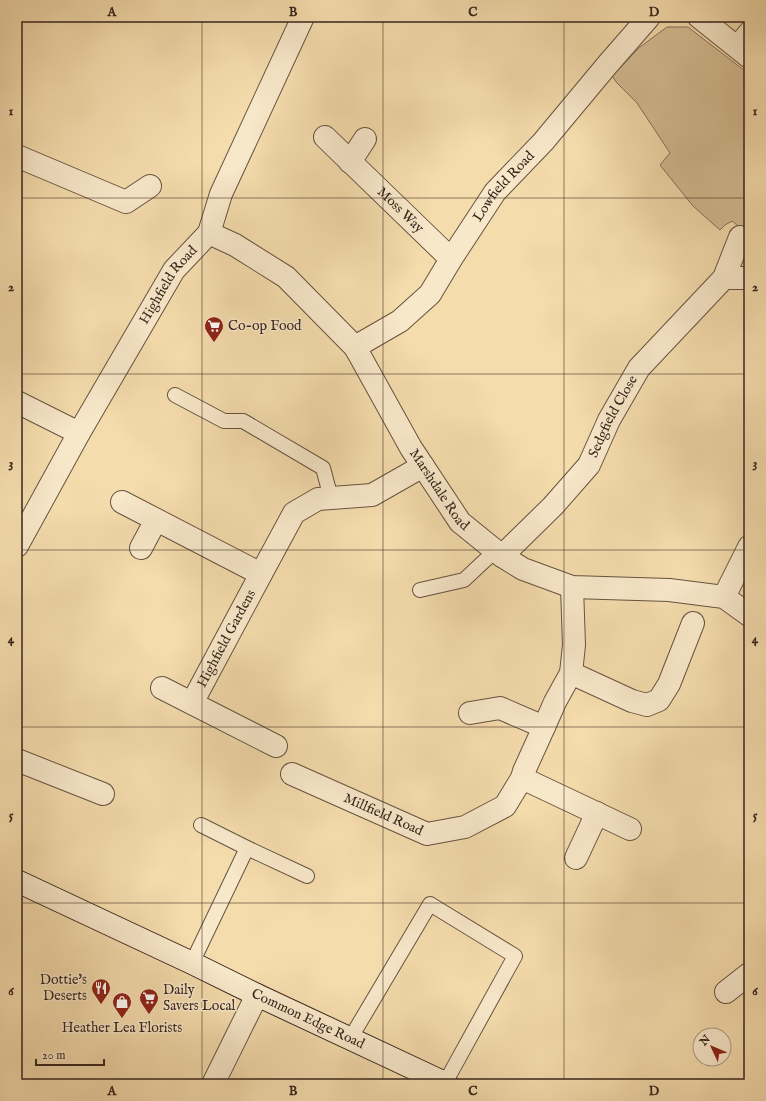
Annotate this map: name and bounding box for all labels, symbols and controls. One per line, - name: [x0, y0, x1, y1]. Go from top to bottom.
- text: A: [107, 4, 118, 21]
- text: B: [289, 4, 298, 21]
- text: C: [468, 4, 478, 21]
- text: D: [649, 4, 660, 21]
- text: 1: [9, 103, 14, 120]
- text: 1: [753, 103, 758, 120]
- street label: Lowfield Road: [469, 147, 539, 225]
- street label: Moss Way: [373, 183, 428, 237]
- street label: Highfield Road: [135, 242, 202, 327]
- text: 2: [8, 279, 14, 296]
- text: 2: [752, 279, 758, 296]
- supermarket icon: Co-op Food: [203, 315, 225, 343]
- place label: Co-op Food: [228, 317, 302, 335]
- street label: Sedgfield Close: [584, 372, 642, 461]
- street label: Marshdale Road: [405, 445, 473, 535]
- text: 3: [9, 455, 14, 472]
- text: 3: [753, 455, 758, 472]
- street label: Highfield Gardens: [193, 587, 260, 691]
- text: 4: [8, 631, 15, 648]
- text: 4: [752, 631, 759, 648]
- street label: Millfield Road: [341, 789, 426, 840]
- text: 5: [9, 807, 14, 824]
- text: 5: [753, 807, 758, 824]
- place label: Dottie's Deserts: [40, 971, 87, 1005]
- restaurant icon: Dottie's Deserts: [90, 977, 112, 1005]
- place label: Daily Savers Local: [163, 981, 235, 1015]
- text: 6: [8, 983, 14, 1000]
- text: 6: [752, 983, 758, 1000]
- street label: Common Edge Road: [248, 985, 368, 1053]
- supermarket icon: Daily Savers Local: [138, 987, 160, 1015]
- shop icon: Heather Lea Florists: [111, 991, 133, 1019]
- place label: Heather Lea Florists: [62, 1019, 182, 1037]
- north arrow: [692, 1027, 732, 1067]
- text: N: [696, 1032, 714, 1050]
- scale bar: [36, 1041, 104, 1067]
- text: 20 m: [42, 1048, 65, 1063]
- text: A: [107, 1083, 118, 1100]
- text: B: [289, 1083, 298, 1100]
- text: C: [468, 1083, 478, 1100]
- text: D: [649, 1083, 660, 1100]

